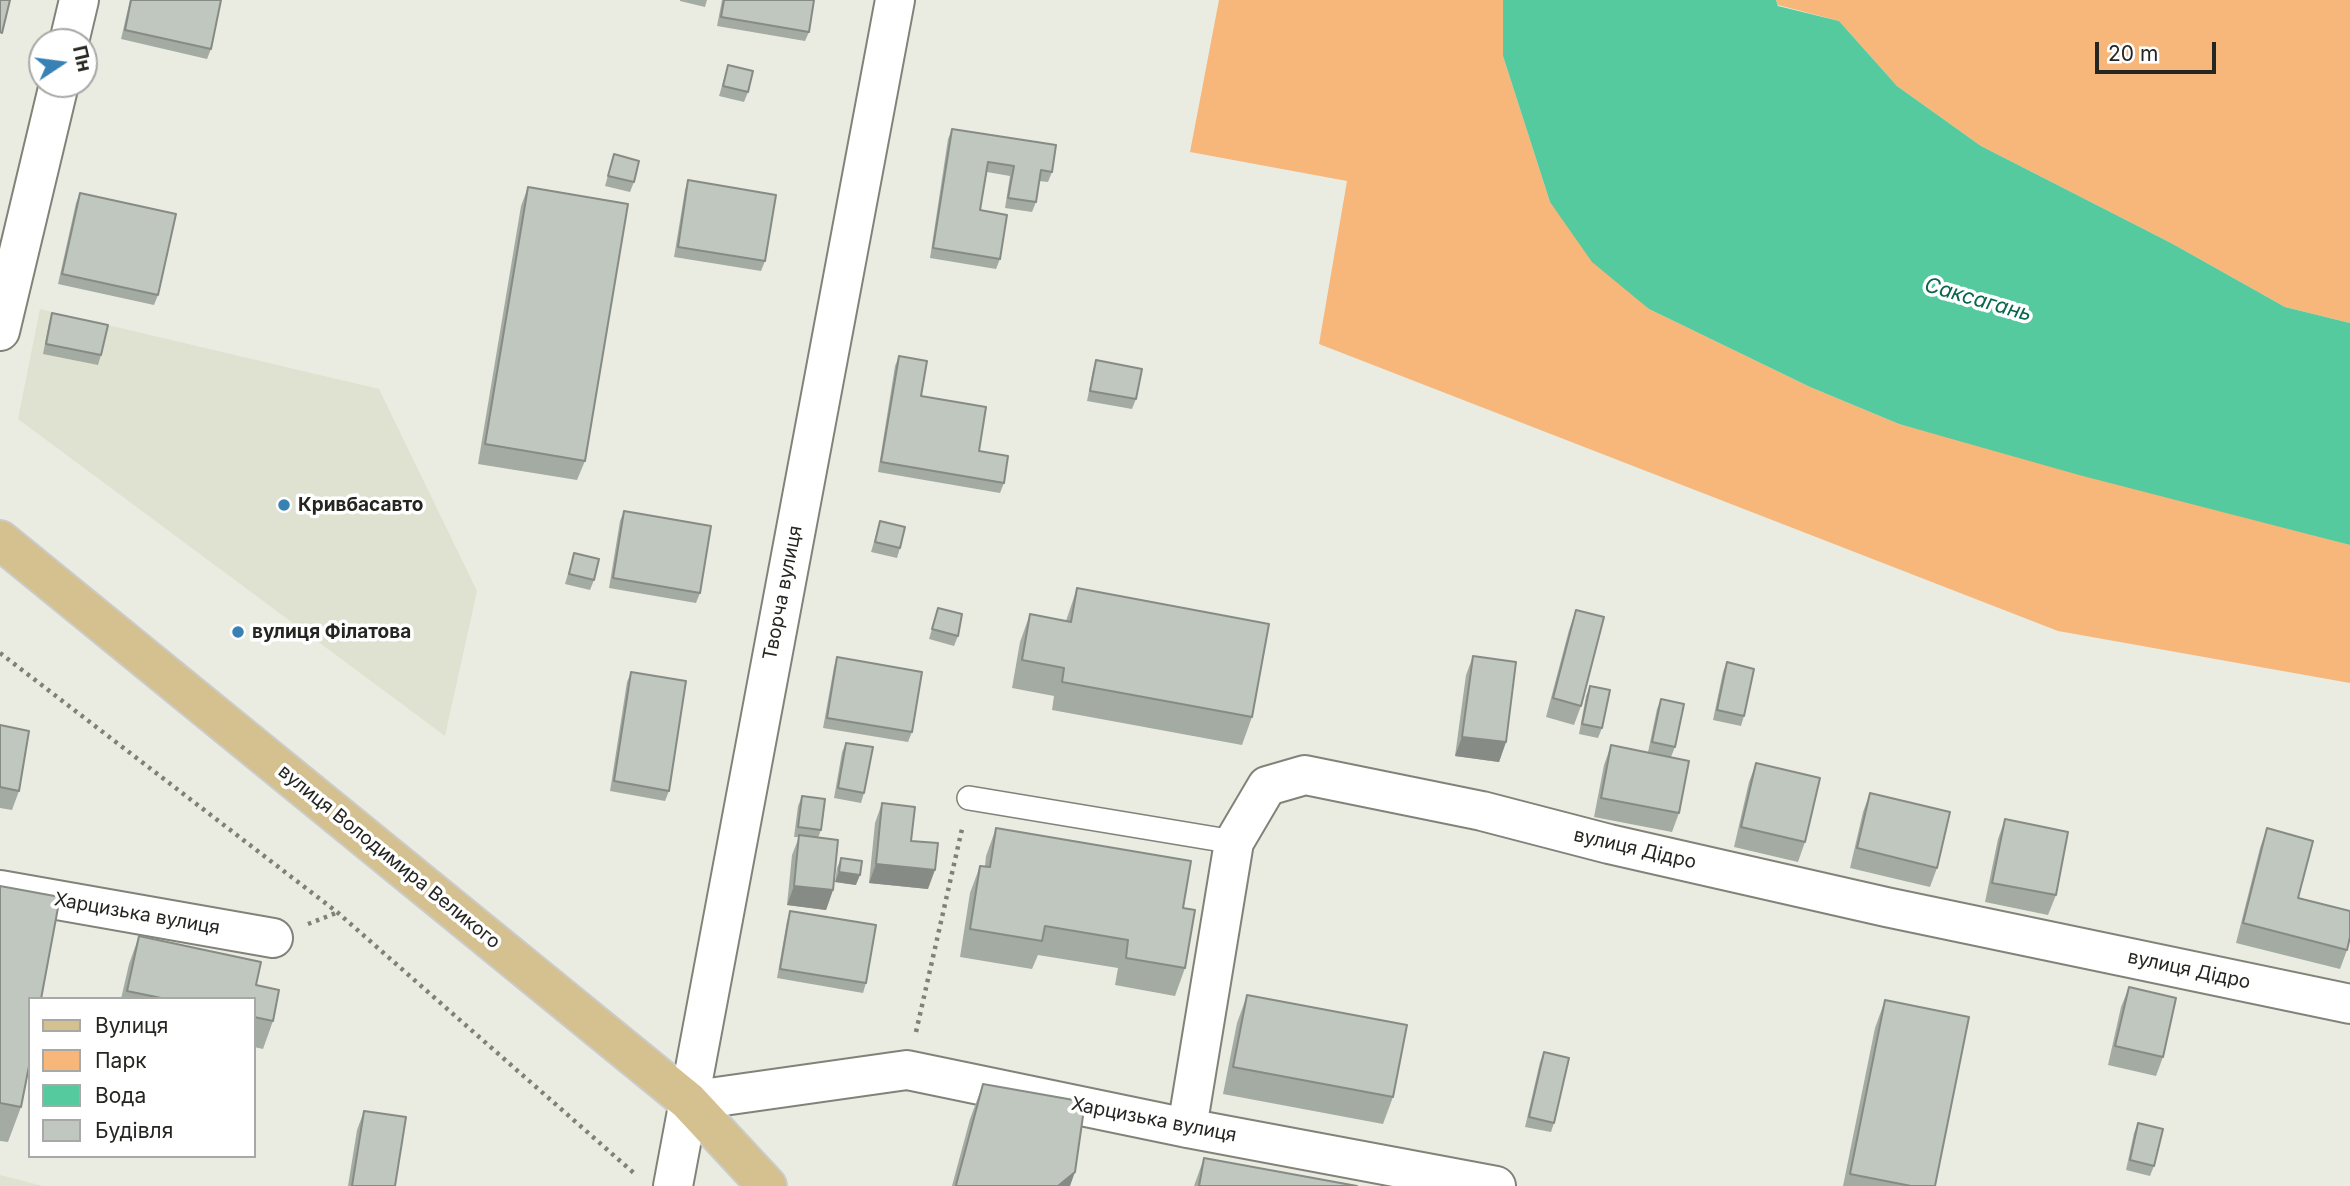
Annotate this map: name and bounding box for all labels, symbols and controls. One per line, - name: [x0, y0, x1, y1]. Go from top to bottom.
- north arrow: [28, 28, 98, 98]
- scale bar: [2098, 28, 2219, 72]
- text: 20 m: [2108, 41, 2158, 66]
- text: Пн: [68, 43, 96, 74]
- water label: Саксагань: [1921, 273, 2035, 327]
- place label: Кривбасавто: [298, 494, 423, 516]
- marker: Кривбасавто: [276, 497, 292, 513]
- street label: Творча вулиця: [759, 524, 807, 662]
- place label: вулиця Філатова: [252, 621, 411, 643]
- marker: вулиця Філатова: [230, 624, 246, 640]
- street label: вулиця Володимира Великого: [273, 760, 505, 954]
- street label: вулиця Дідро: [1572, 824, 1698, 874]
- street label: Харцизька вулиця: [52, 888, 222, 940]
- street label: вулиця Дідро: [2125, 946, 2253, 994]
- legend: [28, 997, 256, 1158]
- text: Вулиця: [95, 1013, 168, 1038]
- text: Парк: [95, 1048, 147, 1073]
- text: Вода: [95, 1083, 146, 1108]
- street label: Харцизька вулиця: [1070, 1093, 1238, 1147]
- text: Будівля: [95, 1118, 173, 1143]

